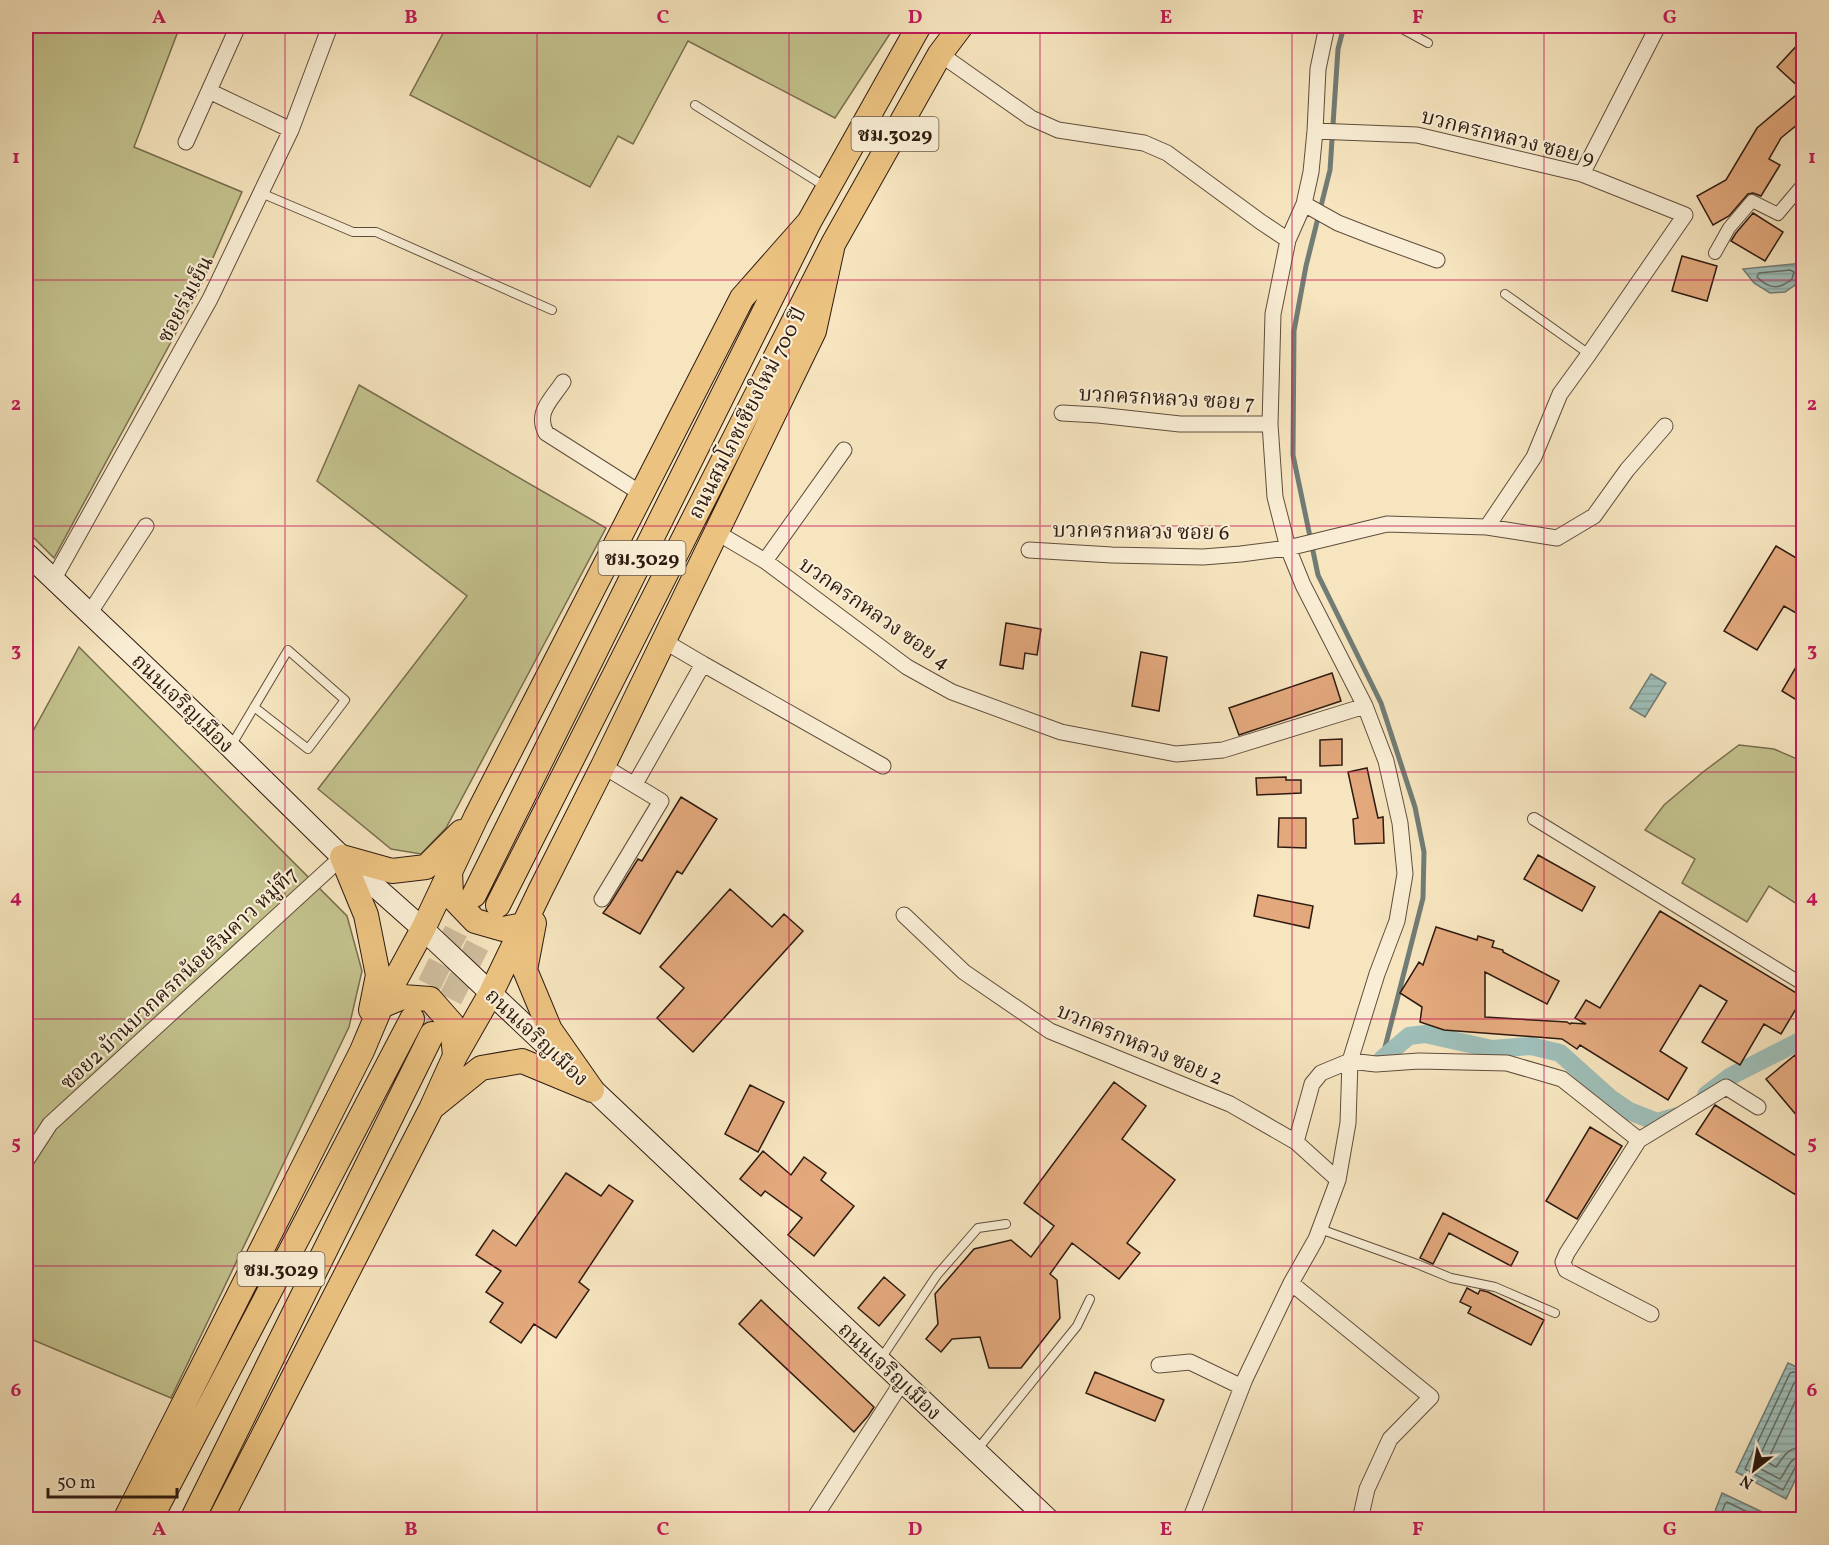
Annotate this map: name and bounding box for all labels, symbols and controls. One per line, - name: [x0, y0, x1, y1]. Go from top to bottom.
- text: A: [152, 4, 166, 32]
- text: B: [404, 4, 418, 32]
- text: C: [657, 4, 670, 32]
- text: D: [908, 4, 922, 32]
- text: E: [1160, 4, 1172, 32]
- text: F: [1412, 4, 1424, 32]
- text: G: [1663, 4, 1677, 32]
- street label: บวกครกหลวง ซอย 9: [1418, 103, 1597, 174]
- road number: ชม.3029: [852, 117, 938, 151]
- text: 1: [12, 144, 20, 172]
- text: 1: [1808, 144, 1816, 172]
- street label: ซอยร่มเย็น: [151, 251, 222, 349]
- street label: ถนนสมโภชเชียงใหม่ 700 ปี: [680, 302, 814, 525]
- street label: บวกครกหลวง ซอย 7: [1078, 380, 1256, 419]
- text: 2: [11, 391, 21, 419]
- text: 2: [1807, 391, 1817, 419]
- street label: บวกครกหลวง ซอย 6: [1052, 516, 1230, 549]
- road number: ชม.3029: [598, 541, 686, 575]
- street label: บวกครกหลวง ซอย 4: [793, 551, 956, 677]
- text: 3: [11, 637, 21, 665]
- text: 3: [1807, 637, 1817, 665]
- street label: ถนนเจริญเมือง: [124, 648, 240, 760]
- street label: ซอย2 บ้านบวกครกน้อยริมคาว หมู่ที7: [55, 861, 305, 1097]
- text: 4: [10, 884, 22, 912]
- text: 4: [1806, 884, 1818, 912]
- street label: ถนนเจริญเมือง: [478, 982, 594, 1094]
- street label: บวกครกหลวง ซอย 2: [1052, 997, 1227, 1093]
- text: 5: [11, 1130, 21, 1158]
- text: 5: [1807, 1130, 1817, 1158]
- road number: ชม.3029: [238, 1252, 324, 1286]
- street label: ถนนเจริญเมือง: [831, 1316, 947, 1428]
- text: 6: [11, 1377, 22, 1405]
- text: 6: [1807, 1377, 1818, 1405]
- north arrow: [1724, 1440, 1784, 1500]
- scale bar: [48, 1461, 177, 1499]
- text: N: [1736, 1469, 1758, 1494]
- text: 50 m: [57, 1471, 96, 1496]
- text: A: [152, 1516, 166, 1544]
- text: B: [404, 1516, 418, 1544]
- text: C: [657, 1516, 670, 1544]
- text: D: [908, 1516, 922, 1544]
- text: E: [1160, 1516, 1172, 1544]
- text: F: [1412, 1516, 1424, 1544]
- text: G: [1663, 1516, 1677, 1544]

